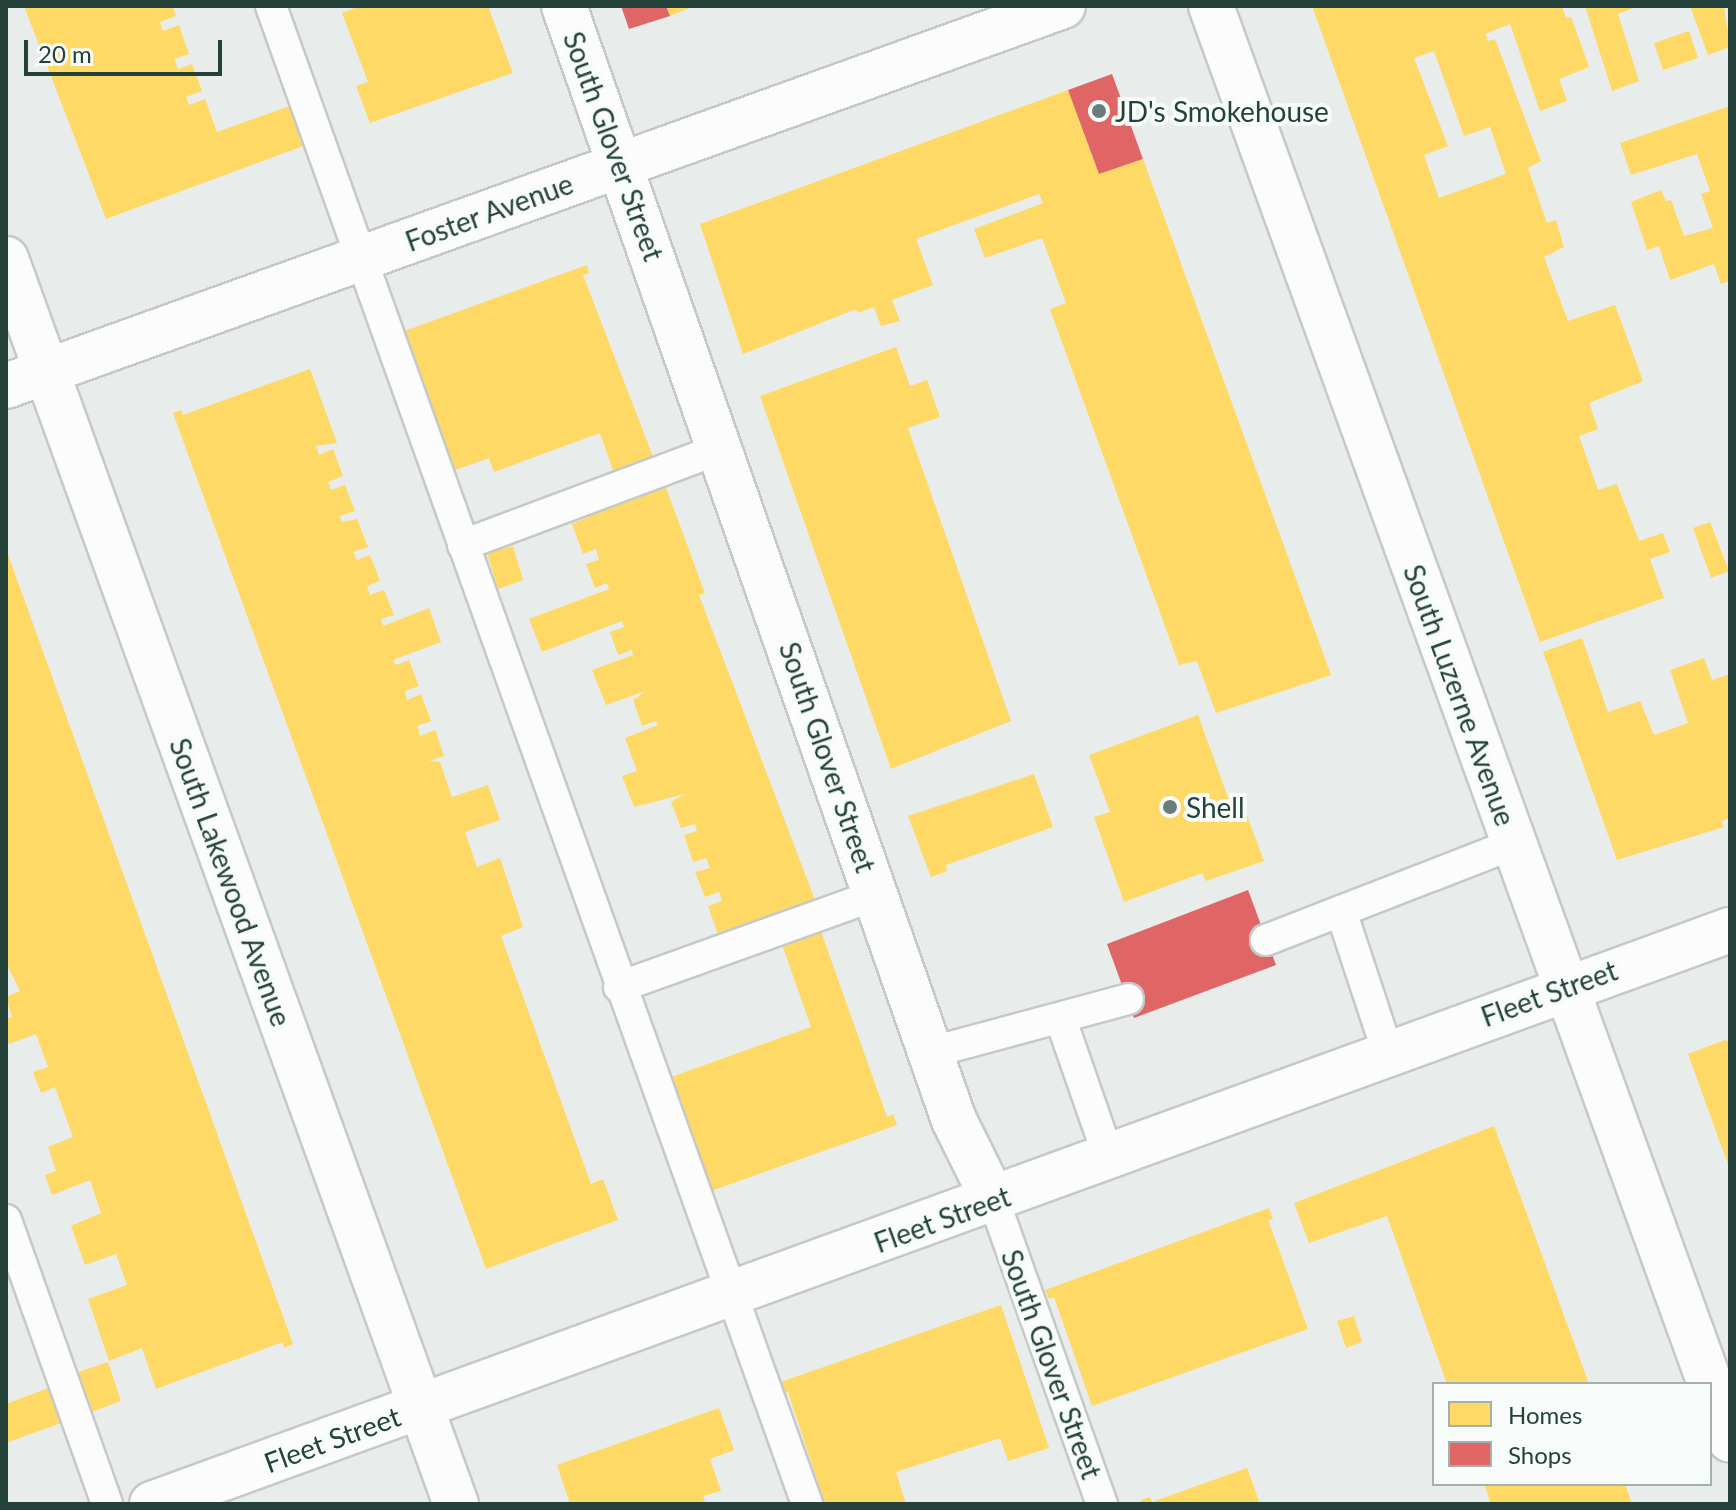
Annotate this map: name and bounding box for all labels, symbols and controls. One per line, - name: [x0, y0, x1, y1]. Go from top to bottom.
- scale bar: [28, 24, 226, 74]
- street label: South Glover Street: [557, 27, 671, 265]
- text: 20 m: [38, 39, 92, 68]
- place label: JD's Smokehouse: [1115, 94, 1329, 128]
- marker: JD's Smokehouse: [1090, 102, 1108, 120]
- street label: Foster Avenue: [400, 166, 578, 258]
- street label: South Luzerne Avenue: [1397, 559, 1523, 831]
- street label: South Glover Street: [773, 637, 883, 877]
- street label: South Lakewood Avenue: [163, 733, 299, 1031]
- place label: Shell: [1186, 790, 1245, 824]
- marker: Shell: [1161, 798, 1179, 816]
- street label: Fleet Street: [1476, 953, 1622, 1033]
- street label: Fleet Street: [869, 1179, 1015, 1259]
- street label: South Glover Street: [995, 1245, 1109, 1483]
- legend: [1432, 1382, 1712, 1486]
- street label: Fleet Street: [259, 1399, 405, 1479]
- text: Homes: [1508, 1400, 1582, 1429]
- text: Shops: [1508, 1440, 1572, 1469]

